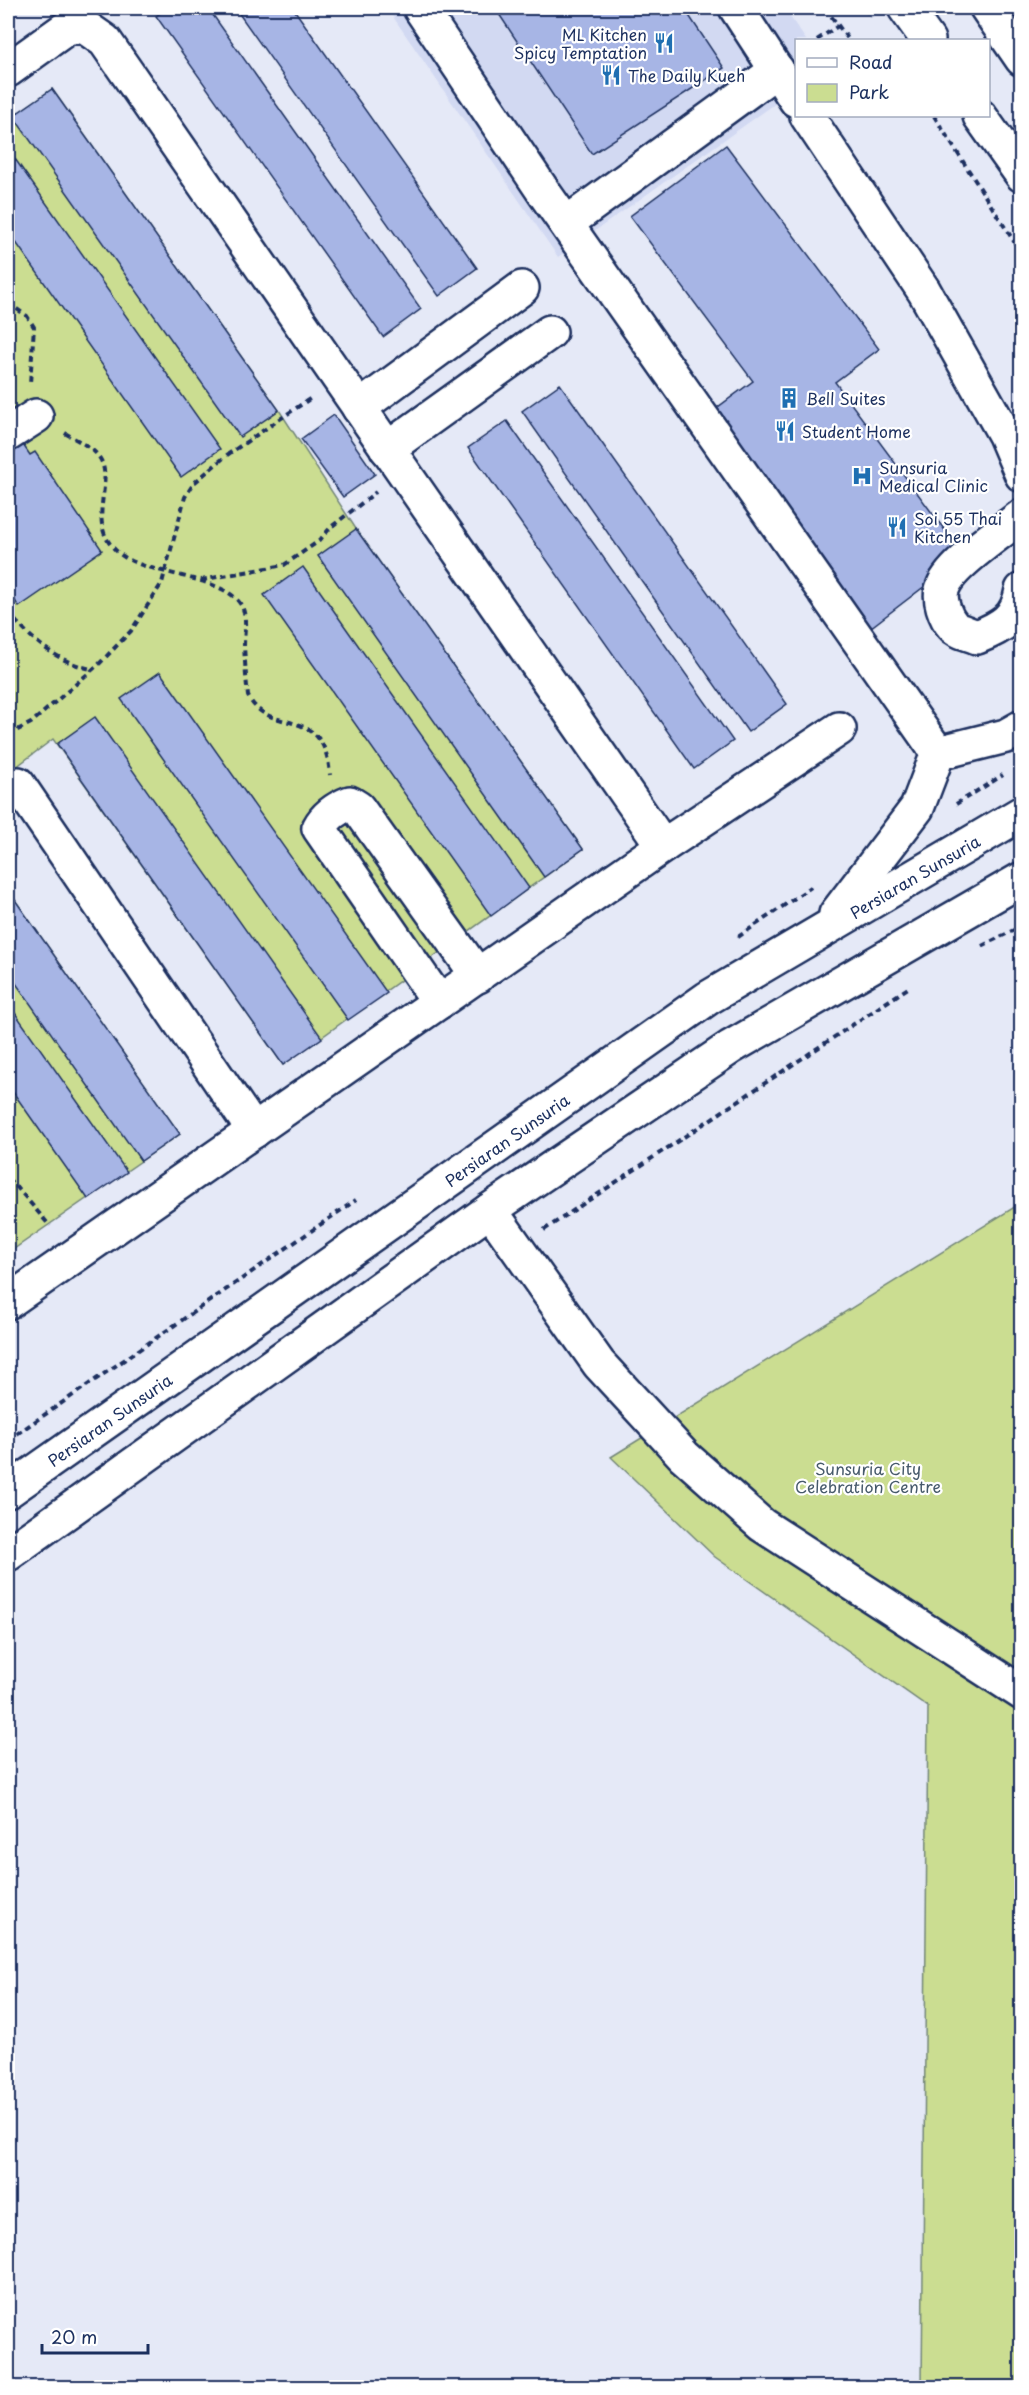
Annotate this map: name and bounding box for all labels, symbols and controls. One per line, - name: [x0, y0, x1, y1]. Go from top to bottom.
- place label: ML Kitchen Spicy Temptation: [514, 22, 647, 64]
- restaurant icon: ML Kitchen Spicy Temptation: [652, 31, 676, 55]
- legend: [795, 39, 990, 117]
- text: Road: [849, 48, 893, 75]
- restaurant icon: The Daily Kueh: [599, 63, 623, 87]
- place label: The Daily Kueh: [628, 63, 745, 87]
- text: Park: [849, 78, 889, 105]
- building icon: Bell Suites: [777, 386, 801, 410]
- place label: Bell Suites: [806, 386, 885, 410]
- restaurant icon: Student Home: [773, 419, 797, 443]
- place label: Student Home: [802, 419, 911, 443]
- place label: Sunsuria Medical Clinic: [879, 455, 988, 497]
- hospital icon: Sunsuria Medical Clinic: [850, 464, 874, 488]
- place label: Soi 55 Thai Kitchen: [914, 506, 1002, 548]
- restaurant icon: Soi 55 Thai Kitchen: [885, 515, 909, 539]
- street label: Persiaran Sunsuria: [845, 829, 984, 924]
- street label: Persiaran Sunsuria: [440, 1088, 574, 1192]
- street label: Persiaran Sunsuria: [42, 1367, 177, 1472]
- park label: Sunsuria City Celebration Centre: [795, 1456, 941, 1498]
- scale bar: [42, 2317, 148, 2355]
- text: 20 m: [51, 2323, 97, 2350]

